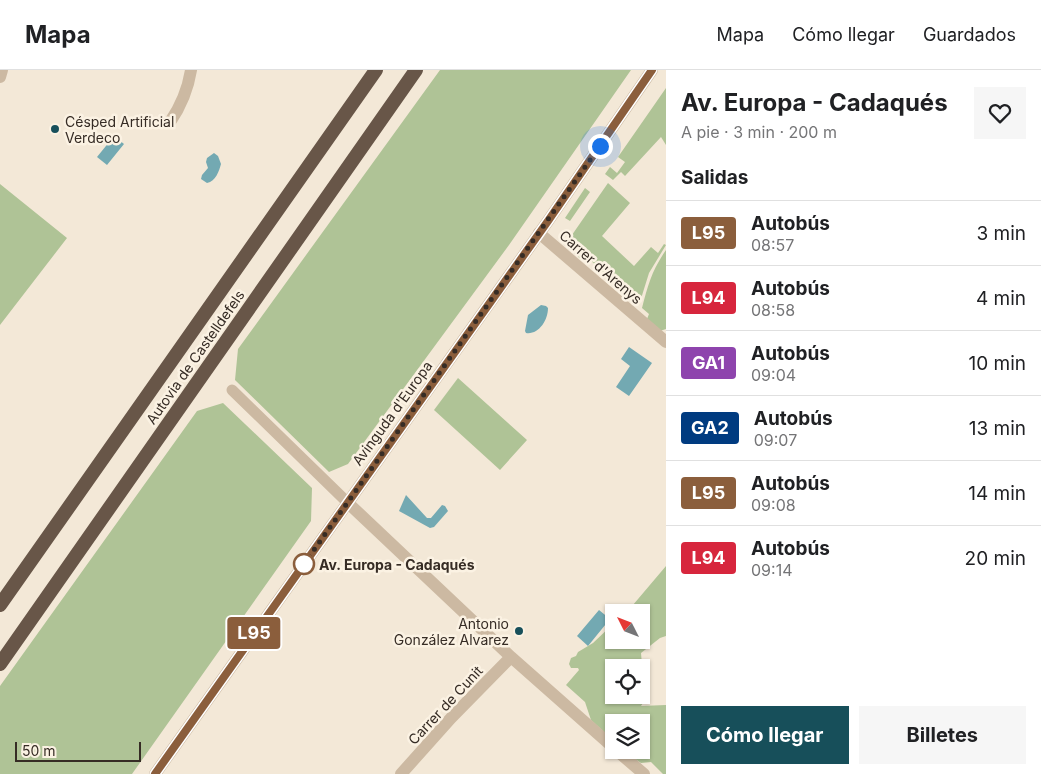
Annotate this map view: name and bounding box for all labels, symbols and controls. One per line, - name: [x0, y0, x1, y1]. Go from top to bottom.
- text: Mapa: [25, 20, 91, 49]
- text: Mapa: [717, 24, 764, 45]
- text: Cómo llegar: [792, 24, 895, 45]
- text: Guardados: [923, 24, 1016, 45]
- button: heart: [974, 87, 1026, 139]
- text: Av. Europa - Cadaqués: [681, 88, 948, 117]
- place label: Césped Artificial Verdeco: [65, 113, 174, 146]
- text: A pie · 3 min · 200 m: [681, 122, 837, 142]
- marker: Césped Artificial Verdeco: [49, 123, 61, 135]
- your location: [588, 134, 613, 159]
- text: Salidas: [681, 166, 748, 189]
- text: Autobús: [751, 212, 830, 235]
- text: L95: [692, 222, 725, 243]
- text: 3 min: [976, 222, 1026, 245]
- street label: Carrer d'Arenys: [556, 227, 646, 307]
- text: 08:57: [751, 235, 794, 255]
- text: Autobús: [751, 277, 830, 300]
- street label: Autovia de Castelldefels: [142, 287, 248, 427]
- text: L94: [691, 287, 726, 308]
- text: 4 min: [976, 287, 1026, 310]
- text: 08:58: [751, 300, 795, 320]
- text: Autobús: [751, 342, 830, 365]
- text: GA1: [692, 352, 725, 373]
- text: 10 min: [968, 352, 1026, 375]
- street label: Avinguda d'Europa: [348, 357, 436, 469]
- text: 09:04: [751, 365, 796, 385]
- text: Autobús: [754, 407, 833, 430]
- text: GA2: [691, 417, 729, 438]
- text: 13 min: [969, 417, 1026, 440]
- text: 09:07: [754, 430, 797, 450]
- text: Autobús: [751, 472, 830, 495]
- text: L95: [692, 482, 725, 503]
- text: 14 min: [968, 482, 1026, 505]
- text: 09:08: [751, 495, 796, 515]
- text: Autobús: [751, 537, 830, 560]
- text: L94: [691, 547, 726, 568]
- text: 20 min: [965, 547, 1026, 570]
- marker: Av. Europa - Cadaqués: [293, 553, 315, 575]
- place label: Av. Europa - Cadaqués: [319, 556, 475, 573]
- text: 09:14: [751, 560, 792, 580]
- north arrow: [605, 604, 650, 649]
- map controls: [605, 604, 650, 759]
- place label: Antonio González Alvarez: [394, 615, 509, 648]
- line badge: L95: [225, 617, 283, 649]
- text: L95: [237, 622, 271, 643]
- marker: Antonio González Alvarez: [513, 625, 525, 637]
- button: locate: [605, 659, 650, 704]
- street label: Carrer de Cunit: [404, 662, 486, 748]
- button: Cómo llegar: [681, 706, 849, 764]
- button: Billetes: [859, 706, 1026, 764]
- button: layers: [605, 714, 650, 759]
- scale bar: [15, 739, 141, 762]
- text: 50 m: [22, 742, 56, 759]

